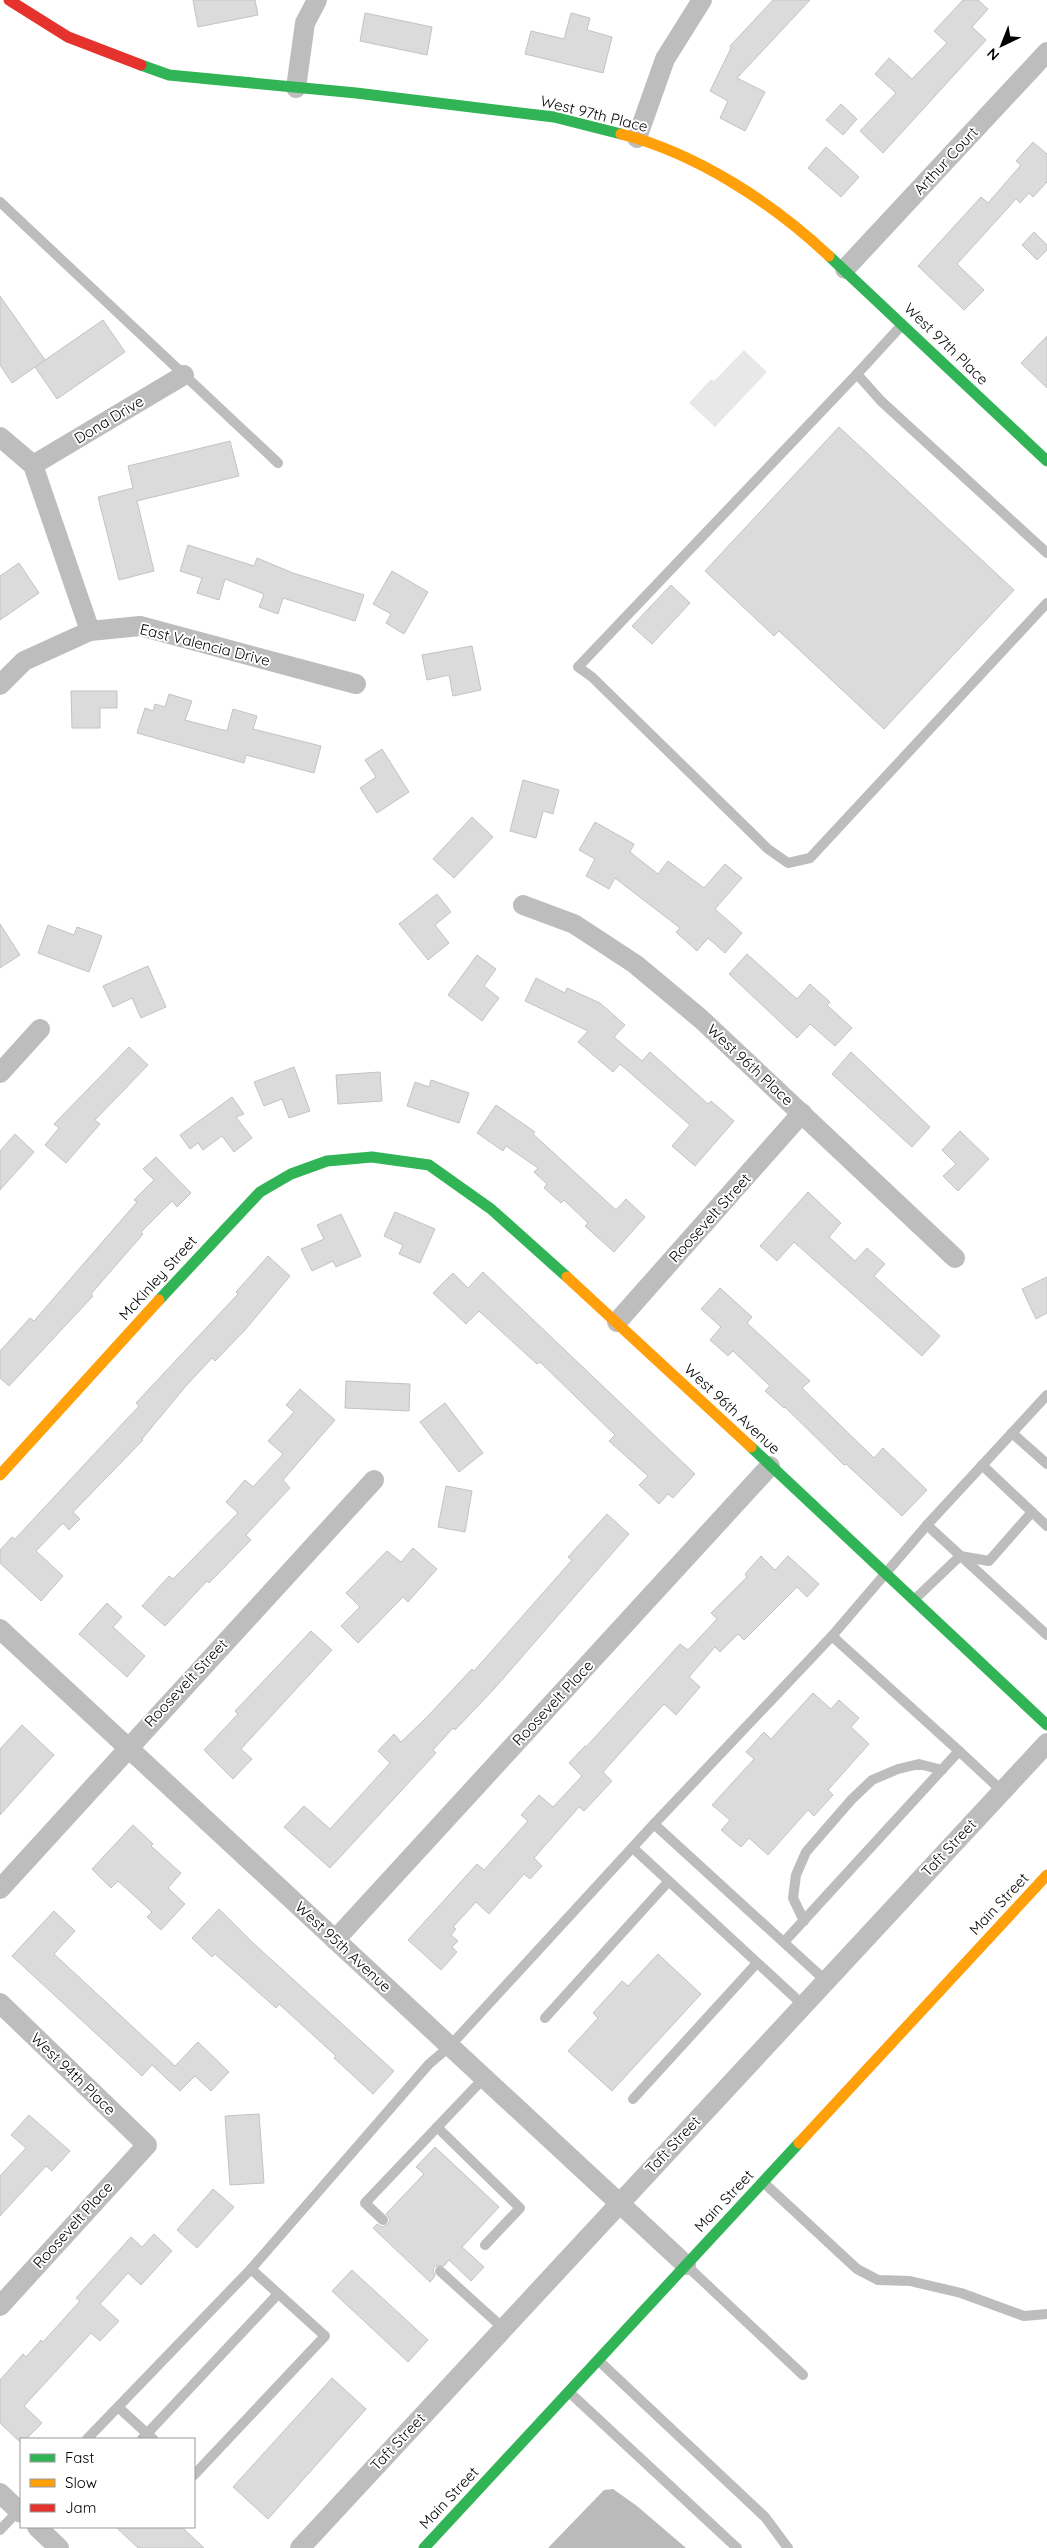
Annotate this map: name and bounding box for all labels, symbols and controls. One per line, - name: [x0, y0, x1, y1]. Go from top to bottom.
- north arrow: [977, 20, 1027, 70]
- text: N: [983, 44, 1003, 65]
- street label: West 97th Place: [538, 91, 650, 136]
- street label: Arthur Court: [909, 123, 982, 198]
- street label: West 97th Place: [900, 299, 993, 389]
- street label: Dona Drive: [70, 391, 147, 448]
- street label: East Valencia Drive: [138, 619, 272, 670]
- street label: West 96th Place: [703, 1020, 797, 1109]
- street label: Roosevelt Street: [665, 1169, 755, 1266]
- street label: McKinley Street: [115, 1231, 201, 1324]
- street label: West 96th Avenue: [680, 1359, 784, 1458]
- street label: Roosevelt Street: [140, 1635, 231, 1731]
- street label: Roosevelt Place: [508, 1656, 597, 1749]
- street label: Taft Street: [917, 1815, 980, 1881]
- street label: Main Street: [965, 1868, 1032, 1939]
- street label: West 95th Avenue: [291, 1897, 395, 1996]
- street label: West 94th Place: [27, 2028, 120, 2119]
- street label: Taft Street: [641, 2112, 704, 2178]
- street label: Main Street: [690, 2165, 757, 2236]
- street label: Roosevelt Place: [29, 2177, 117, 2272]
- street label: Taft Street: [366, 2409, 429, 2475]
- legend: [20, 2438, 195, 2528]
- text: Fast: [65, 2448, 94, 2467]
- street label: Main Street: [415, 2462, 482, 2533]
- text: Slow: [65, 2473, 97, 2492]
- text: Jam: [65, 2498, 96, 2517]

